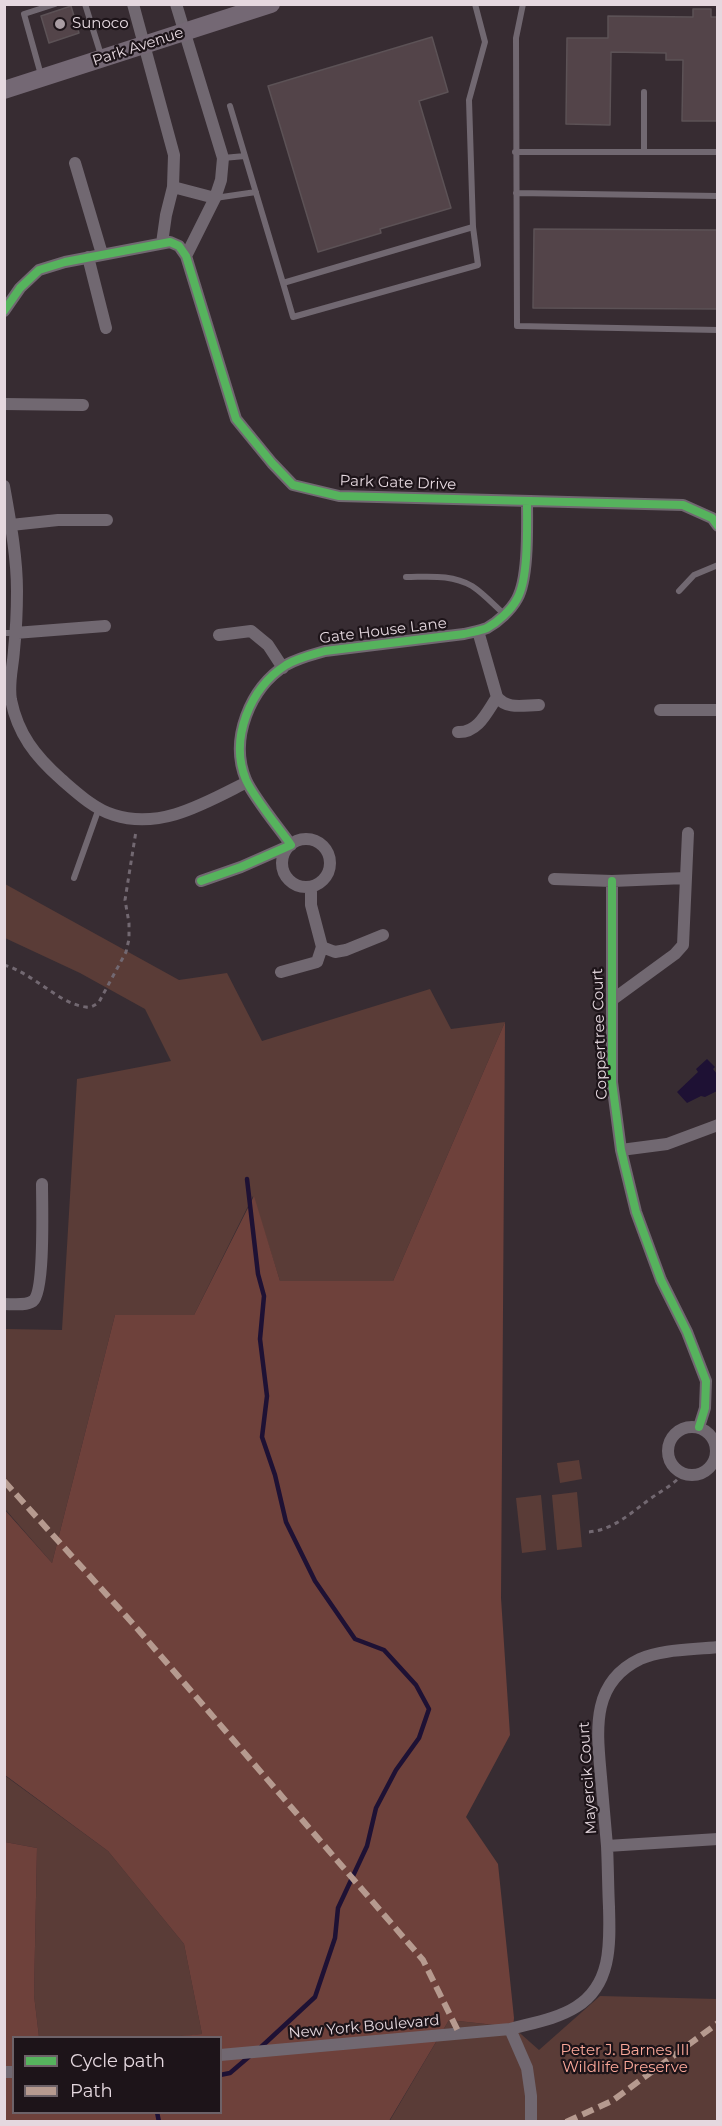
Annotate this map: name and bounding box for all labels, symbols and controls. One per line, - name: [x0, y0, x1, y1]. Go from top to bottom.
- place label: Sunoco: [72, 15, 129, 33]
- marker: Sunoco: [53, 17, 67, 31]
- street label: Park Avenue: [90, 24, 186, 70]
- street label: Park Gate Drive: [339, 472, 457, 494]
- street label: Gate House Lane: [318, 614, 448, 648]
- street label: Coppertree Court: [589, 968, 611, 1100]
- street label: Mayercik Court: [575, 1721, 601, 1835]
- street label: New York Boulevard: [288, 2011, 440, 2043]
- legend: [12, 2036, 222, 2114]
- park label: Peter J. Barnes III Wildlife Preserve: [560, 2042, 690, 2077]
- text: Cycle path: [70, 2050, 165, 2072]
- text: Path: [70, 2080, 113, 2102]

